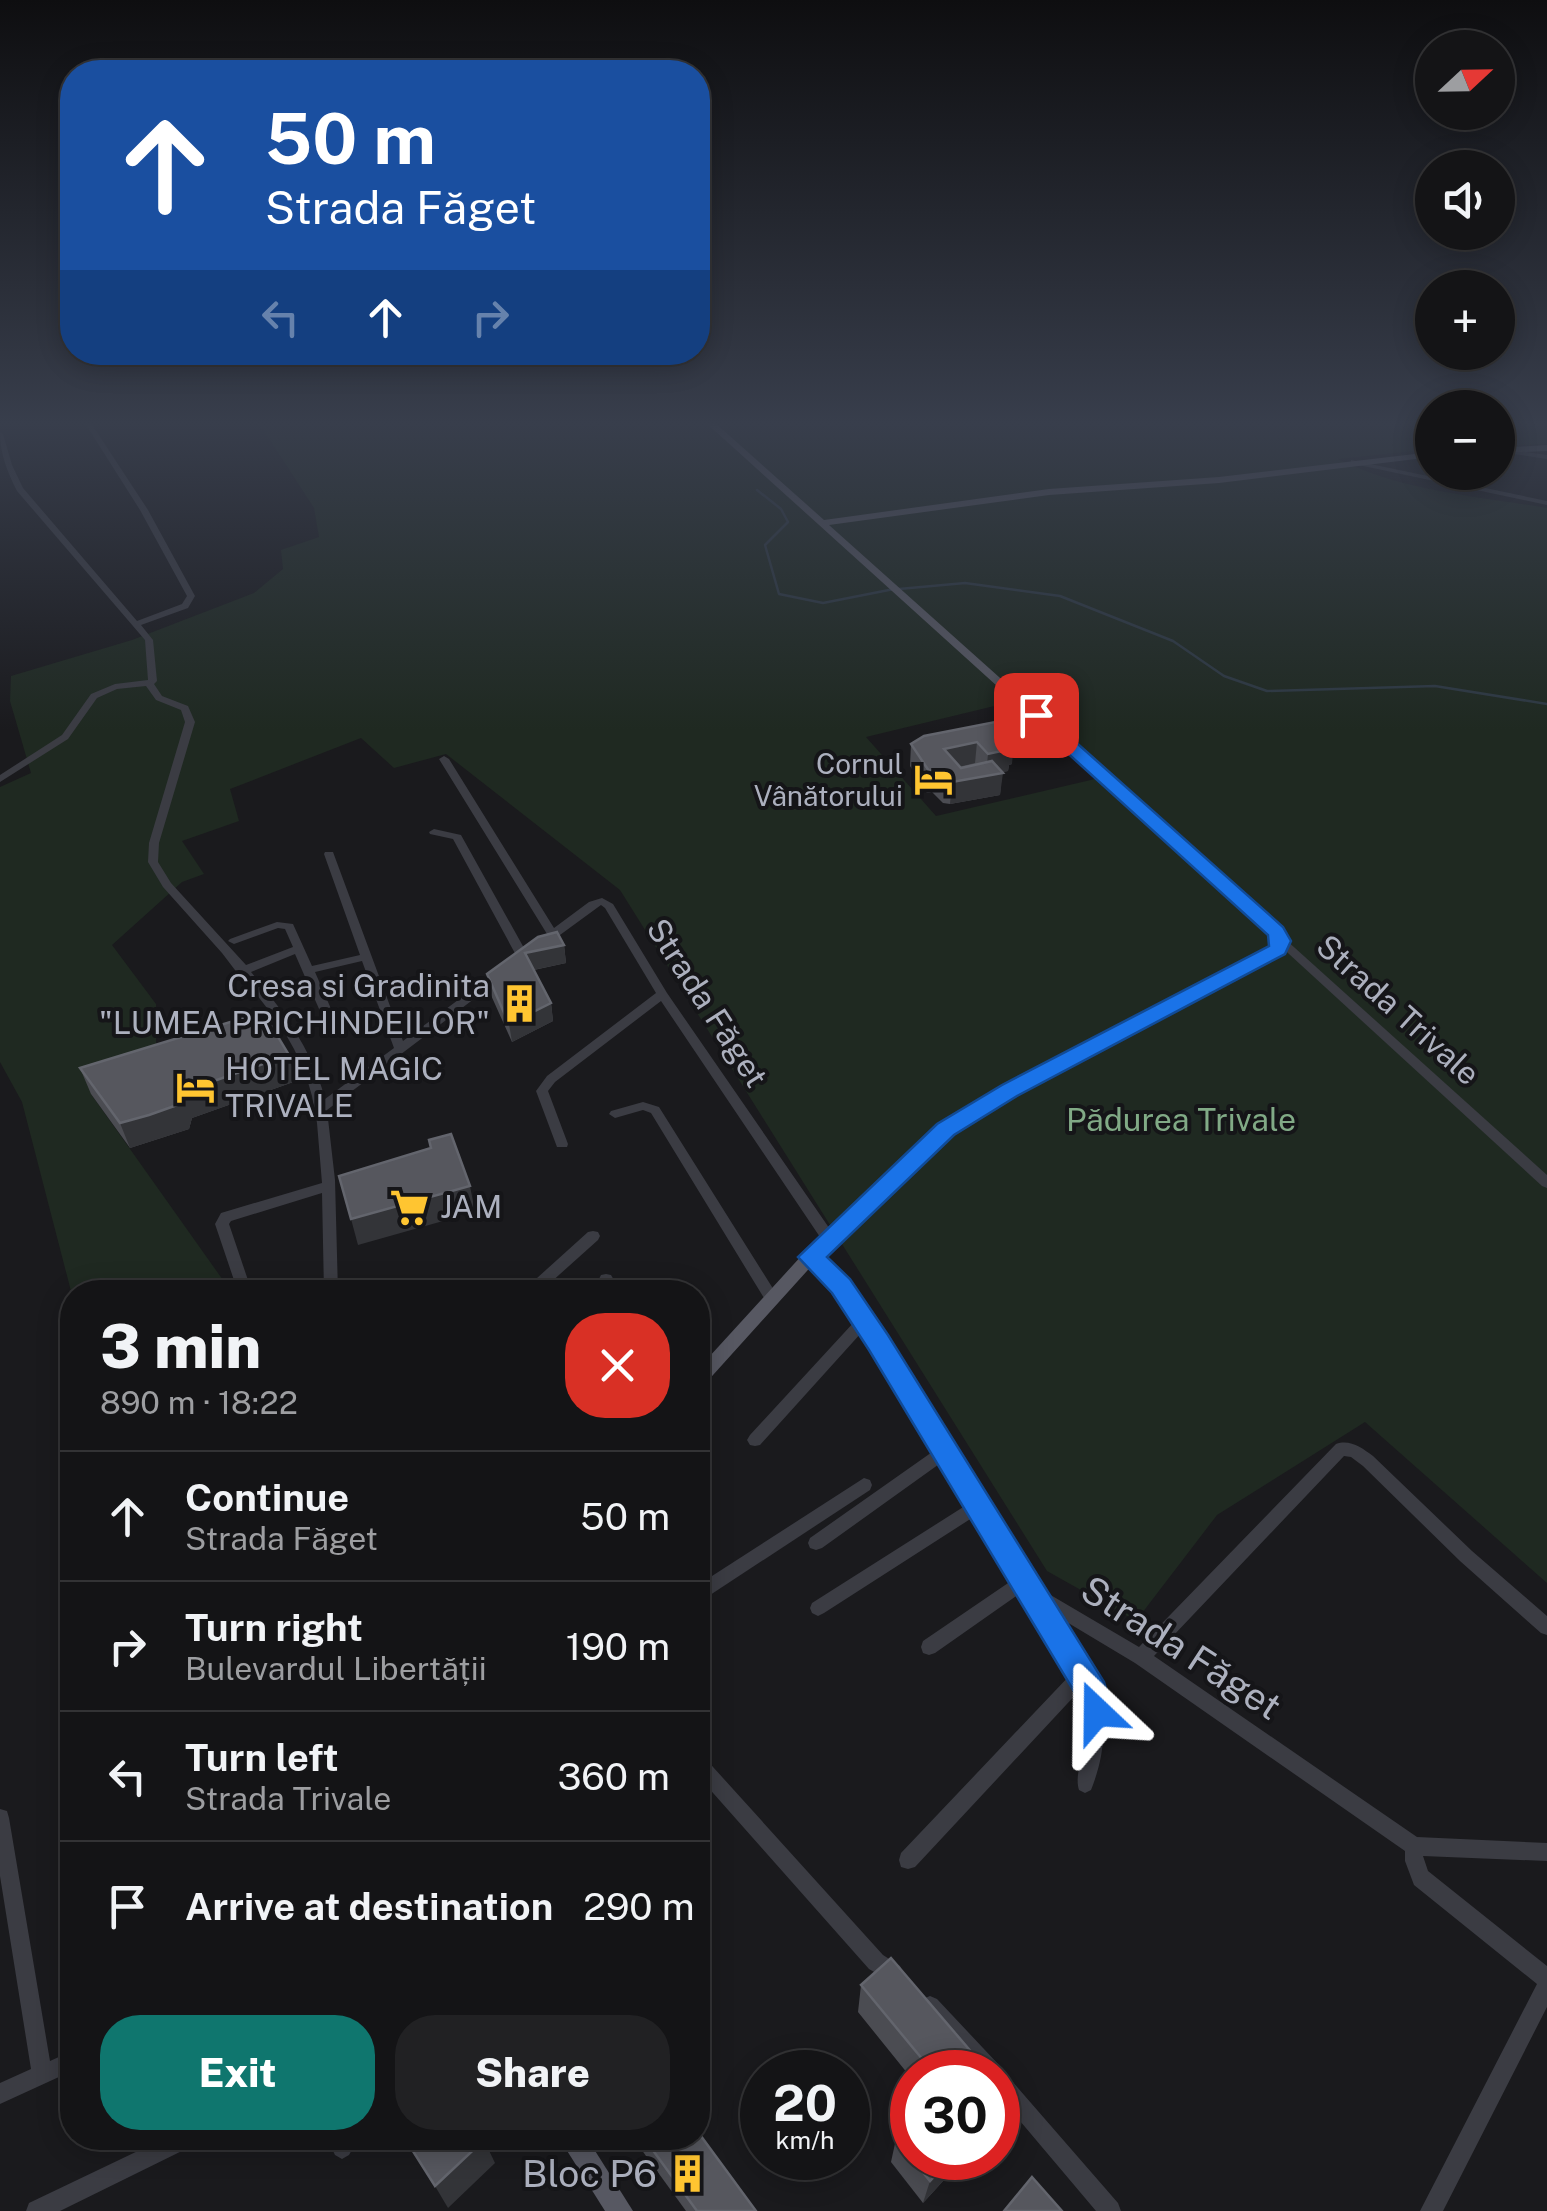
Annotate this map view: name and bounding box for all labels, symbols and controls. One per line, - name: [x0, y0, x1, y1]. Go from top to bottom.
- north arrow: [1415, 30, 1515, 130]
- map controls: [1415, 30, 1515, 490]
- text: 50 m: [265, 97, 436, 180]
- icon: ahead: [100, 100, 230, 230]
- button: sound: [1415, 150, 1515, 250]
- text: Strada Făget: [265, 181, 536, 234]
- button: +: [1415, 270, 1515, 370]
- icon: left: [253, 290, 308, 345]
- icon: ahead: [358, 290, 413, 345]
- icon: right: [463, 290, 518, 345]
- button: −: [1415, 390, 1515, 490]
- pin: [994, 673, 1079, 758]
- icon: arrive: [1009, 688, 1064, 743]
- place label: Cornul Vânătorului: [754, 747, 903, 812]
- hotel icon: Cornul Vânătorului: [912, 759, 954, 801]
- street label: Strada Făget: [639, 912, 776, 1094]
- street label: Strada Trivale: [1309, 927, 1487, 1092]
- place label: Cresa si Gradinita "LUMEA PRICHINDEILOR": [99, 967, 490, 1041]
- building icon: Cresa si Gradinita "LUMEA PRICHINDEILOR": [499, 983, 541, 1025]
- place label: HOTEL MAGIC TRIVALE: [225, 1050, 443, 1124]
- hotel icon: HOTEL MAGIC TRIVALE: [174, 1066, 216, 1108]
- park label: Pădurea Trivale: [1066, 1101, 1296, 1138]
- supermarket icon: JAM: [389, 1186, 431, 1228]
- place label: JAM: [440, 1188, 502, 1225]
- text: 3 min: [100, 1311, 261, 1382]
- button: close: [565, 1313, 670, 1418]
- text: 890 m · 18:22: [100, 1384, 298, 1421]
- text: Continue: [185, 1475, 349, 1520]
- icon: ahead: [100, 1489, 155, 1544]
- text: 50 m: [580, 1494, 670, 1539]
- text: Strada Făget: [185, 1520, 378, 1557]
- street label: Strada Făget: [1073, 1566, 1290, 1729]
- text: Turn right: [185, 1605, 363, 1650]
- icon: right: [100, 1619, 155, 1674]
- text: 190 m: [566, 1624, 670, 1669]
- text: Bulevardul Libertății: [185, 1650, 487, 1687]
- position arrow: [1045, 1660, 1149, 1764]
- text: Turn left: [185, 1735, 339, 1780]
- icon: left: [100, 1749, 155, 1804]
- text: 360 m: [558, 1754, 670, 1799]
- text: Strada Trivale: [185, 1780, 391, 1817]
- icon: arrive: [100, 1879, 155, 1934]
- text: Arrive at destination: [185, 1884, 553, 1929]
- text: 290 m: [583, 1884, 695, 1929]
- button: Exit: [100, 2015, 375, 2130]
- button: Share: [395, 2015, 670, 2130]
- speed limit sign: 30: [890, 2050, 1020, 2180]
- text: 20: [773, 2073, 837, 2132]
- text: km/h: [776, 2125, 834, 2155]
- place label: Bloc P6: [522, 2151, 657, 2196]
- building icon: Bloc P6: [666, 2153, 708, 2195]

